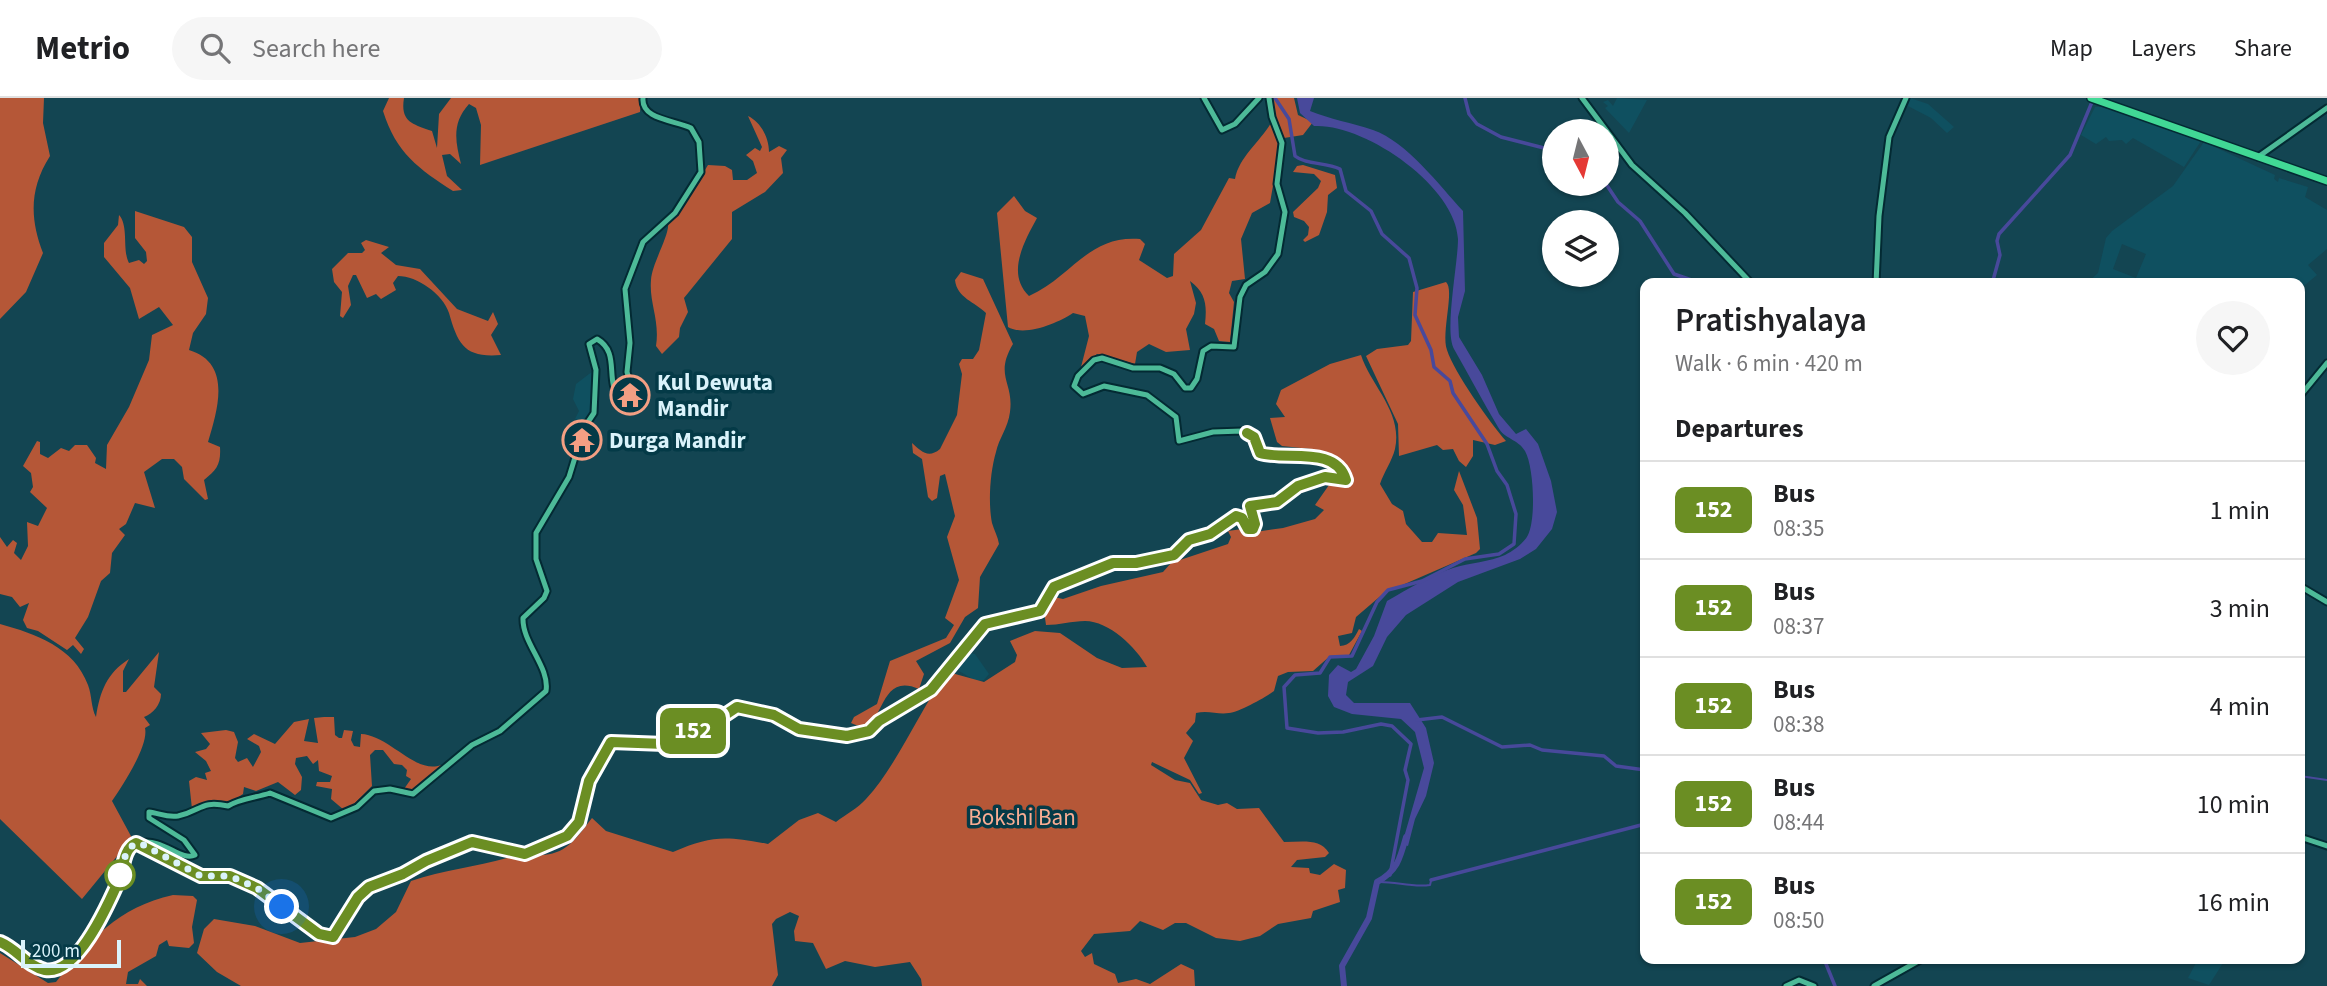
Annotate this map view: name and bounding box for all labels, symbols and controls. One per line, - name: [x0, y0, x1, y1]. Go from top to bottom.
- search box: [172, 17, 662, 80]
- text: Metrio: [35, 25, 130, 72]
- icon: search: [196, 29, 234, 67]
- text: Search here: [252, 30, 380, 67]
- text: Map: [2050, 31, 2093, 66]
- text: Layers: [2131, 31, 2196, 66]
- text: Share: [2234, 31, 2292, 66]
- north arrow: [1542, 119, 1619, 196]
- map controls: [1542, 119, 1619, 287]
- button: layers: [1542, 210, 1619, 287]
- text: Pratishyalaya: [1675, 297, 1867, 344]
- button: heart: [2196, 301, 2270, 375]
- text: Walk · 6 min · 420 m: [1675, 347, 1863, 380]
- place label: Kul Dewuta Mandir: [657, 366, 773, 425]
- temple icon: Kul Dewuta Mandir: [609, 374, 651, 416]
- text: Departures: [1675, 410, 1803, 447]
- temple icon: Durga Mandir: [561, 419, 603, 461]
- place label: Durga Mandir: [609, 424, 746, 457]
- text: Bus: [1773, 475, 1815, 512]
- text: 152: [1694, 492, 1733, 527]
- text: 1 min: [2210, 492, 2270, 529]
- text: 08:35: [1773, 512, 1824, 545]
- text: Bus: [1773, 573, 1815, 610]
- text: 152: [1694, 590, 1733, 625]
- text: 3 min: [2210, 590, 2270, 627]
- text: 08:37: [1773, 610, 1824, 643]
- text: Bus: [1773, 671, 1815, 708]
- text: 152: [1694, 688, 1733, 723]
- text: 4 min: [2210, 688, 2270, 725]
- line badge: 152: [653, 708, 733, 754]
- text: 08:38: [1773, 708, 1824, 741]
- text: 152: [674, 713, 712, 748]
- text: Bus: [1773, 769, 1815, 806]
- text: 152: [1694, 786, 1733, 821]
- text: 10 min: [2197, 786, 2270, 823]
- park label: Bokshi Ban: [968, 801, 1076, 834]
- text: 08:44: [1773, 806, 1824, 839]
- unlabelled marker: [105, 860, 135, 890]
- text: Bus: [1773, 867, 1815, 904]
- text: 152: [1694, 884, 1733, 919]
- text: 16 min: [2197, 884, 2270, 921]
- your location: [264, 889, 299, 924]
- text: 08:50: [1773, 904, 1824, 937]
- scale bar: [21, 937, 121, 969]
- text: 200 m: [32, 938, 80, 965]

